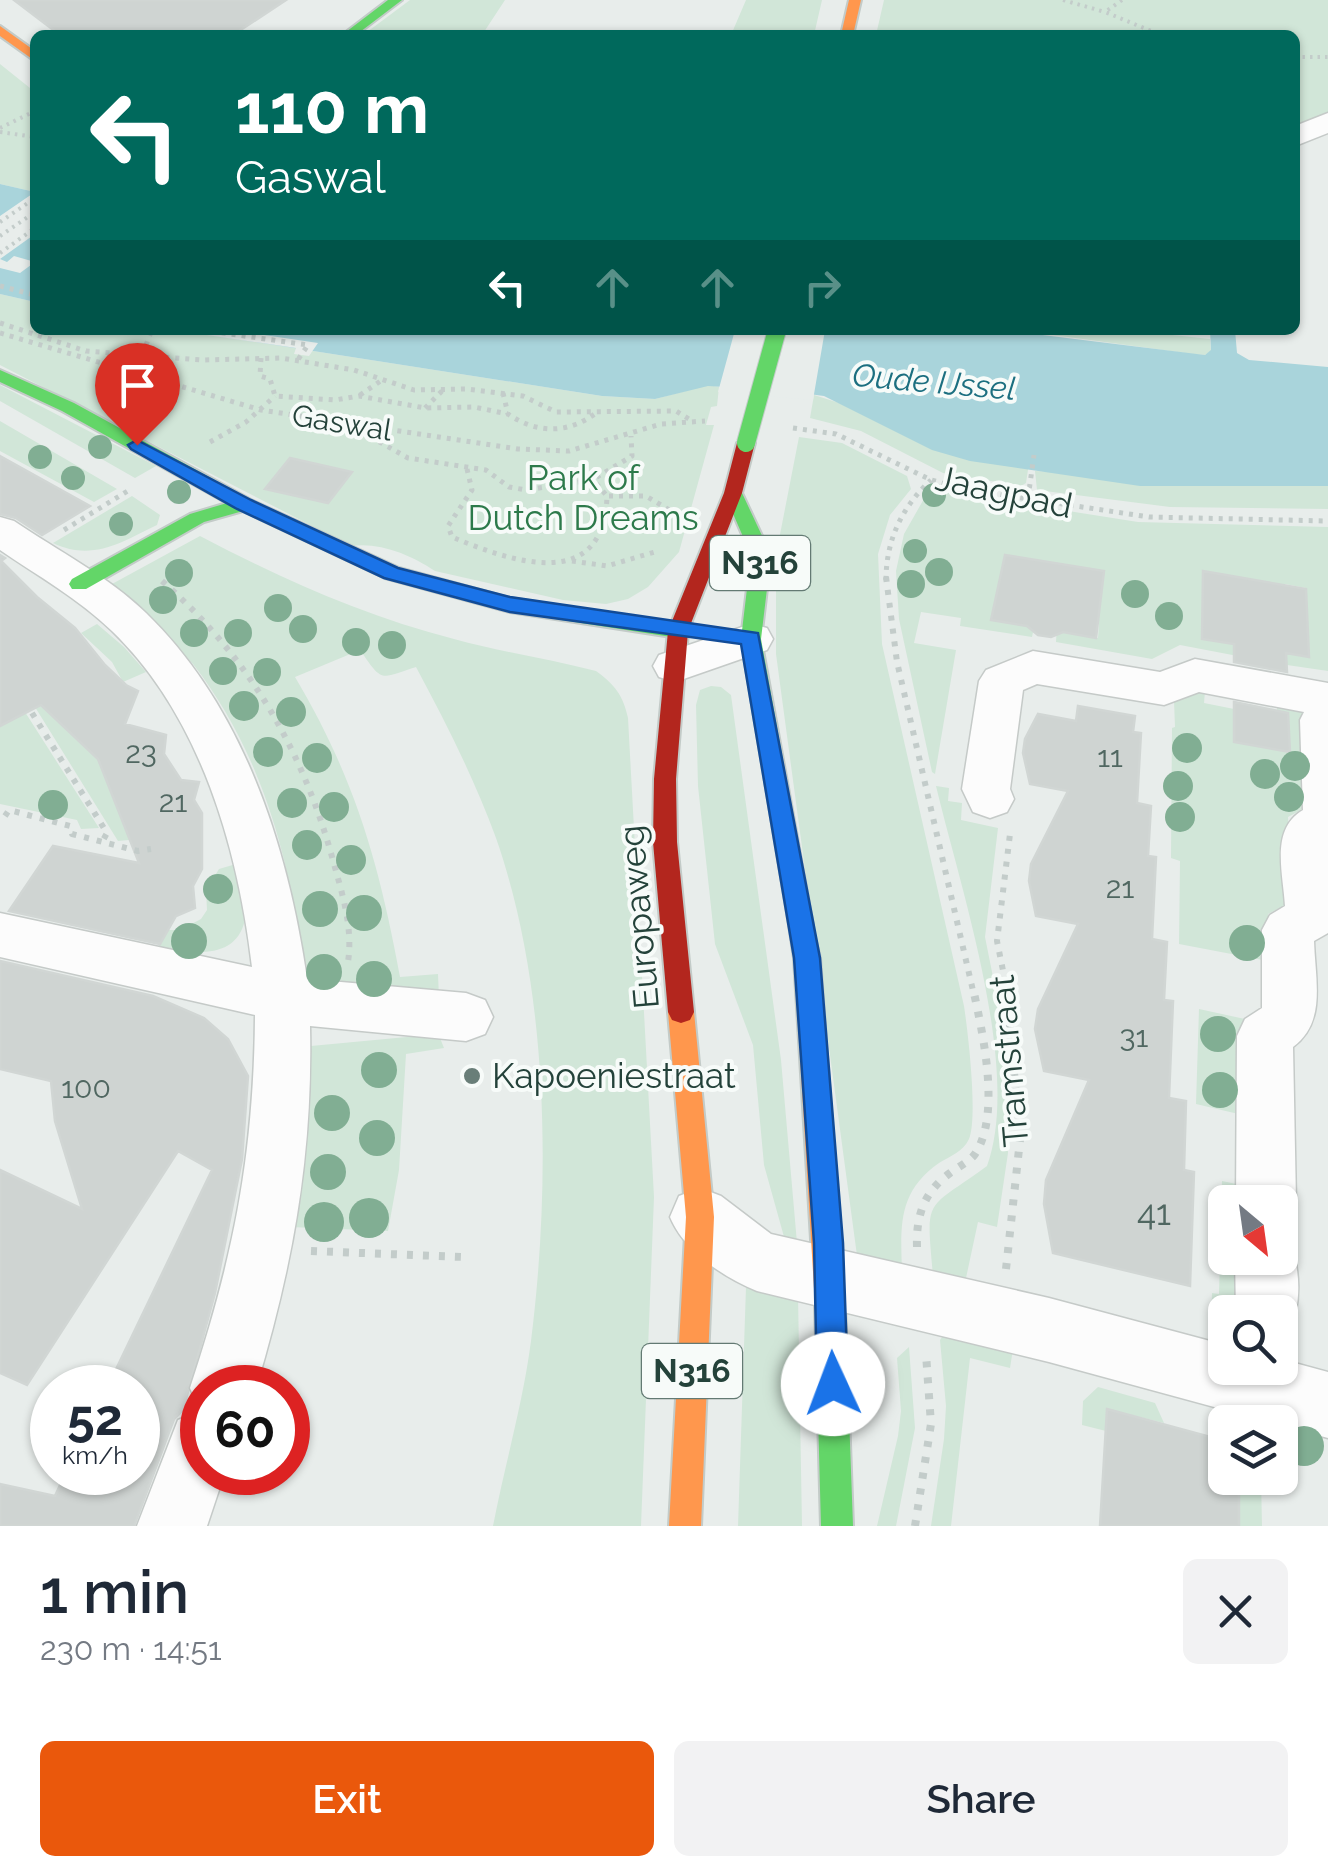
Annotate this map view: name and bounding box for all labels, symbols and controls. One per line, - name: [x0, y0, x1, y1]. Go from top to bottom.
- text: 110 m: [235, 67, 429, 149]
- icon: left: [70, 70, 200, 200]
- text: Gaswal: [235, 151, 386, 204]
- icon: left: [480, 260, 535, 315]
- icon: ahead: [585, 260, 640, 315]
- icon: ahead: [690, 260, 745, 315]
- icon: right: [795, 260, 850, 315]
- pin: [95, 343, 180, 446]
- water label: Oude IJssel: [851, 356, 1017, 407]
- icon: arrive: [110, 358, 165, 413]
- street label: Gaswal: [290, 397, 395, 448]
- park label: Park of Dutch Dreams: [467, 457, 699, 538]
- street label: Jaagpad: [932, 457, 1076, 526]
- road number: N316: [710, 536, 810, 590]
- house number: 23: [125, 735, 157, 770]
- house number: 11: [1097, 739, 1123, 774]
- house number: 21: [159, 784, 187, 819]
- street label: Europaweg: [610, 823, 667, 1011]
- house number: 21: [1106, 870, 1134, 905]
- street label: Tramstraat: [981, 973, 1036, 1149]
- house number: 31: [1120, 1019, 1149, 1054]
- place label: Kapoeniestraat: [492, 1055, 736, 1096]
- marker: Kapoeniestraat: [461, 1065, 483, 1087]
- house number: 100: [61, 1070, 111, 1105]
- north arrow: [1208, 1185, 1298, 1275]
- map controls: [1208, 1185, 1298, 1495]
- house number: 41: [1137, 1192, 1171, 1233]
- button: search: [1208, 1295, 1298, 1385]
- position arrow: [781, 1332, 885, 1436]
- road number: N316: [642, 1344, 742, 1398]
- speed limit sign: 60: [180, 1365, 310, 1495]
- text: 52: [67, 1388, 123, 1447]
- button: layers: [1208, 1405, 1298, 1495]
- text: km/h: [62, 1440, 128, 1470]
- text: 1 min: [40, 1557, 189, 1627]
- button: close: [1183, 1559, 1288, 1664]
- text: 230 m · 14:51: [40, 1630, 222, 1667]
- button: Exit: [40, 1741, 654, 1856]
- button: Share: [674, 1741, 1288, 1856]

